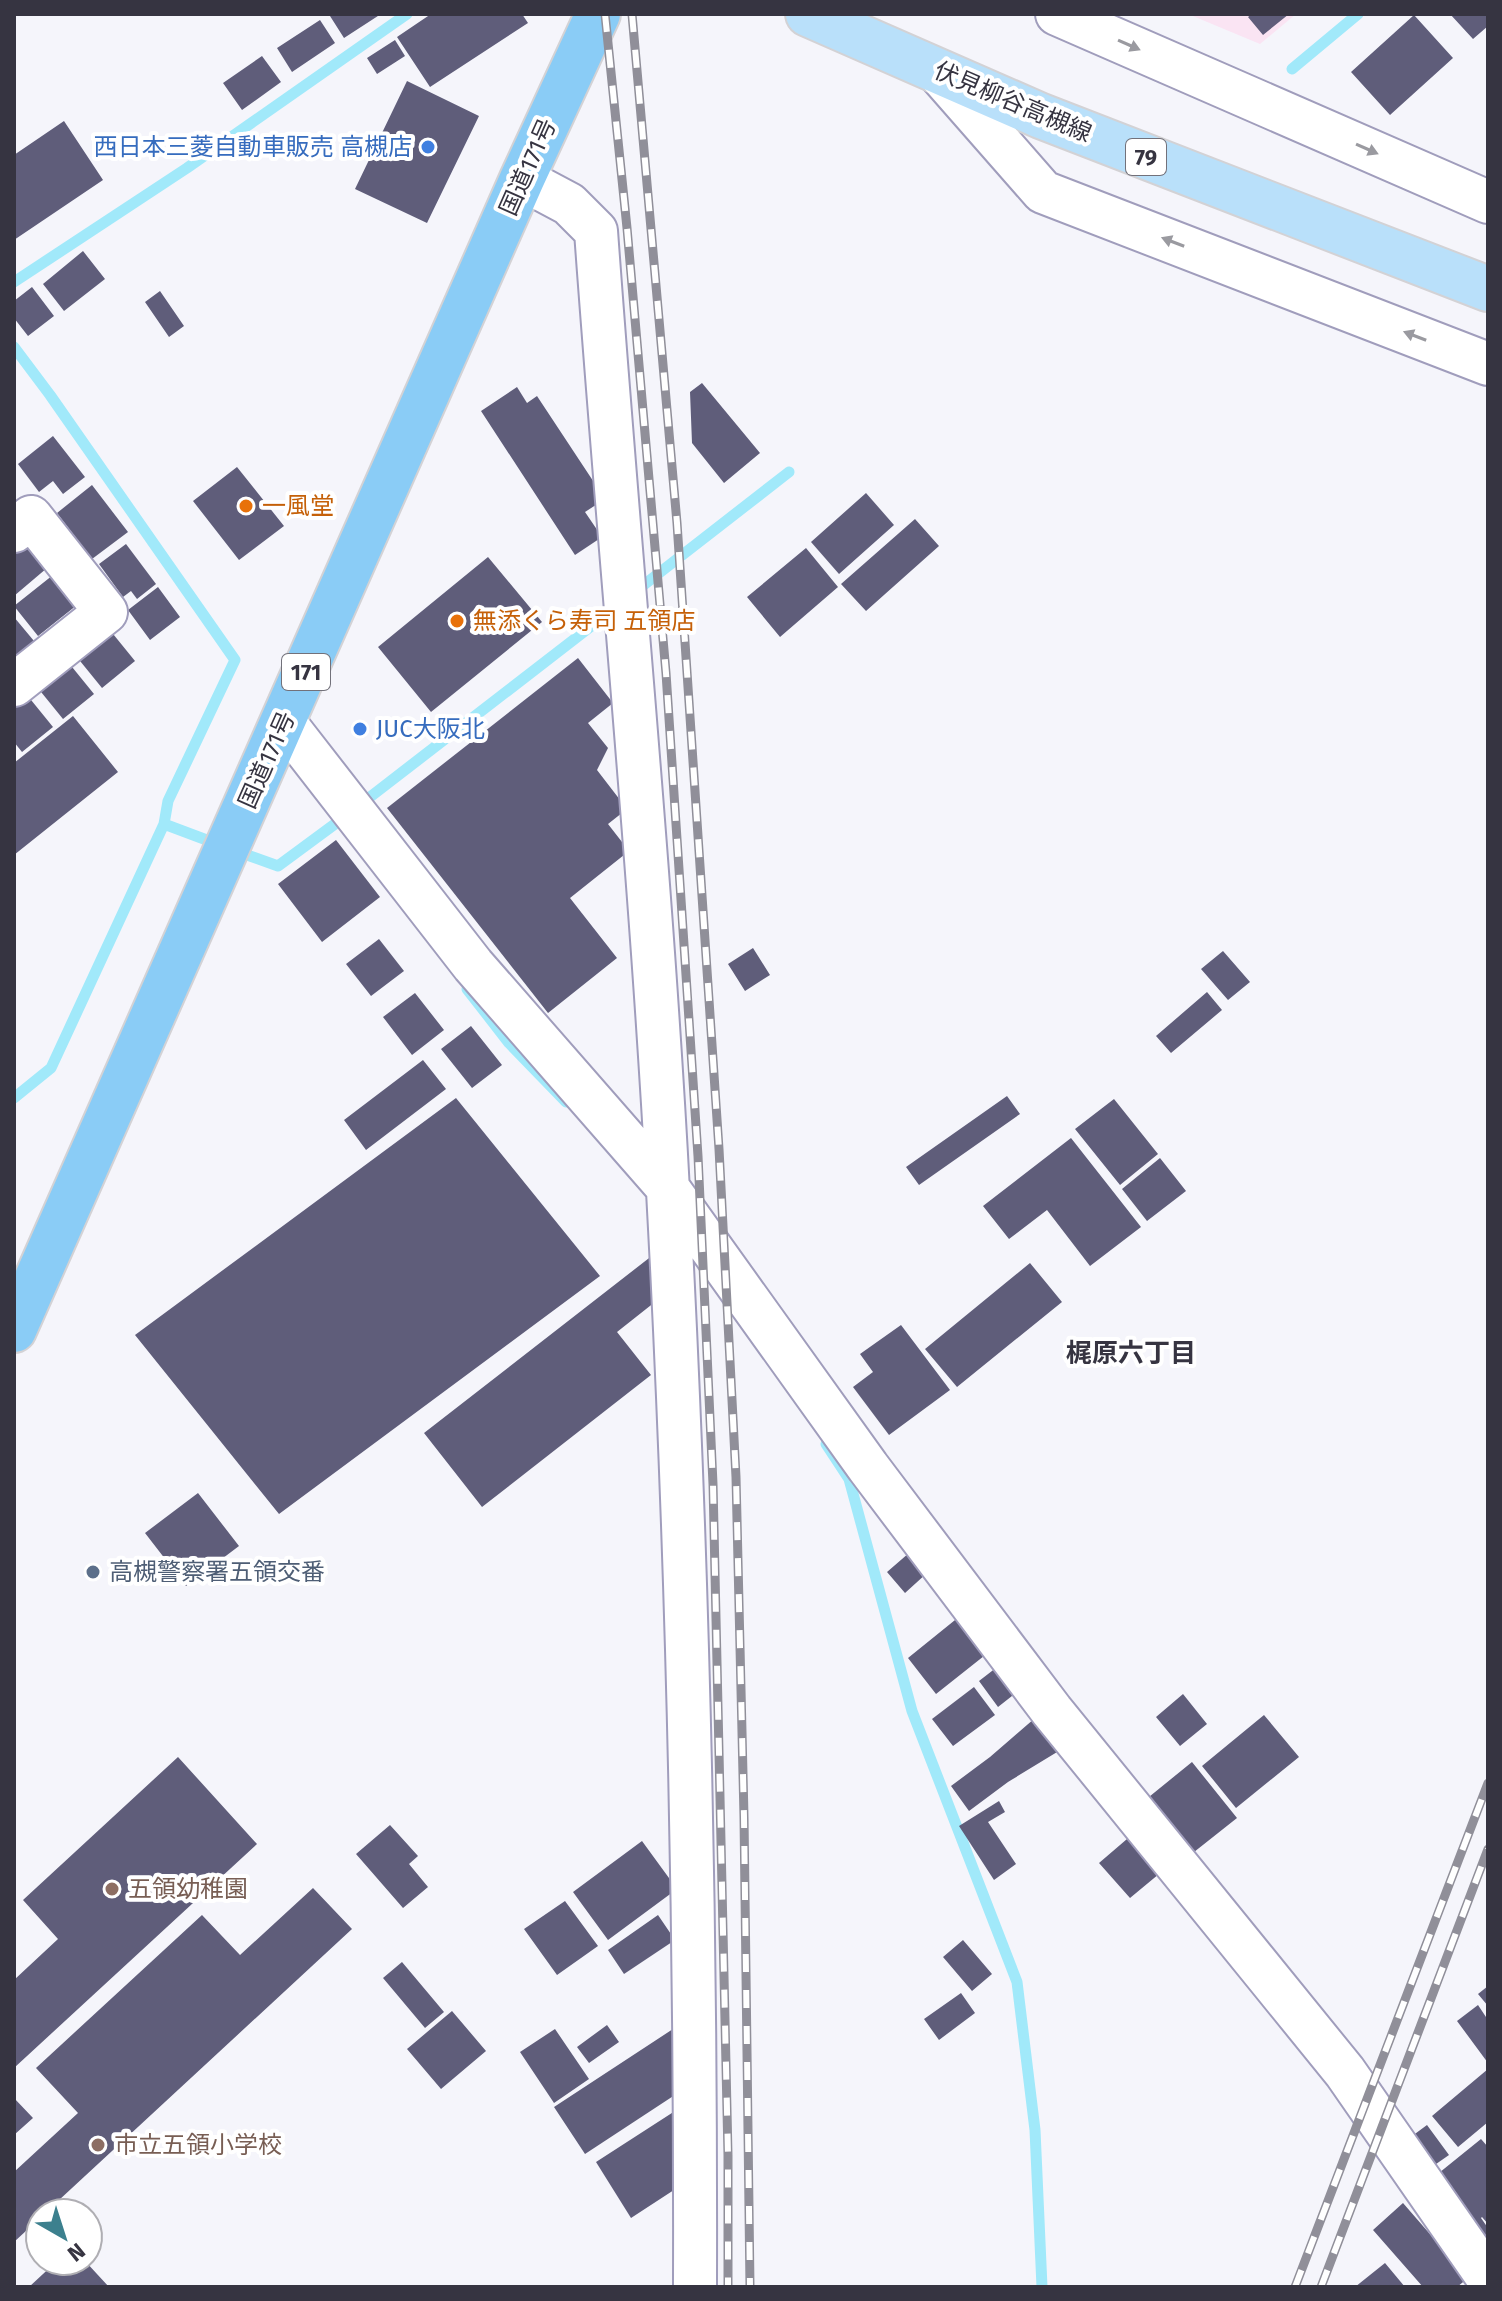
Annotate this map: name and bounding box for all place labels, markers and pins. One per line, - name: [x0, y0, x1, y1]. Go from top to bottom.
- place label: 西日本三菱自動車販売 高槻店: [94, 133, 412, 161]
- marker: 西日本三菱自動車販売 高槻店: [419, 138, 437, 156]
- place label: 一風堂: [262, 492, 334, 520]
- marker: 一風堂: [237, 497, 255, 515]
- place label: 無添くら寿司 五領店: [473, 607, 695, 635]
- marker: 無添くら寿司 五領店: [448, 612, 466, 630]
- place label: JUC大阪北: [376, 715, 485, 743]
- marker: JUC大阪北: [351, 720, 369, 738]
- place label: 高槻警察署五領交番: [109, 1558, 325, 1586]
- marker: 高槻警察署五領交番: [84, 1563, 102, 1581]
- place label: 五領幼稚園: [128, 1875, 248, 1903]
- marker: 五領幼稚園: [103, 1880, 121, 1898]
- place label: 市立五領小学校: [114, 2131, 282, 2159]
- marker: 市立五領小学校: [89, 2136, 107, 2154]

